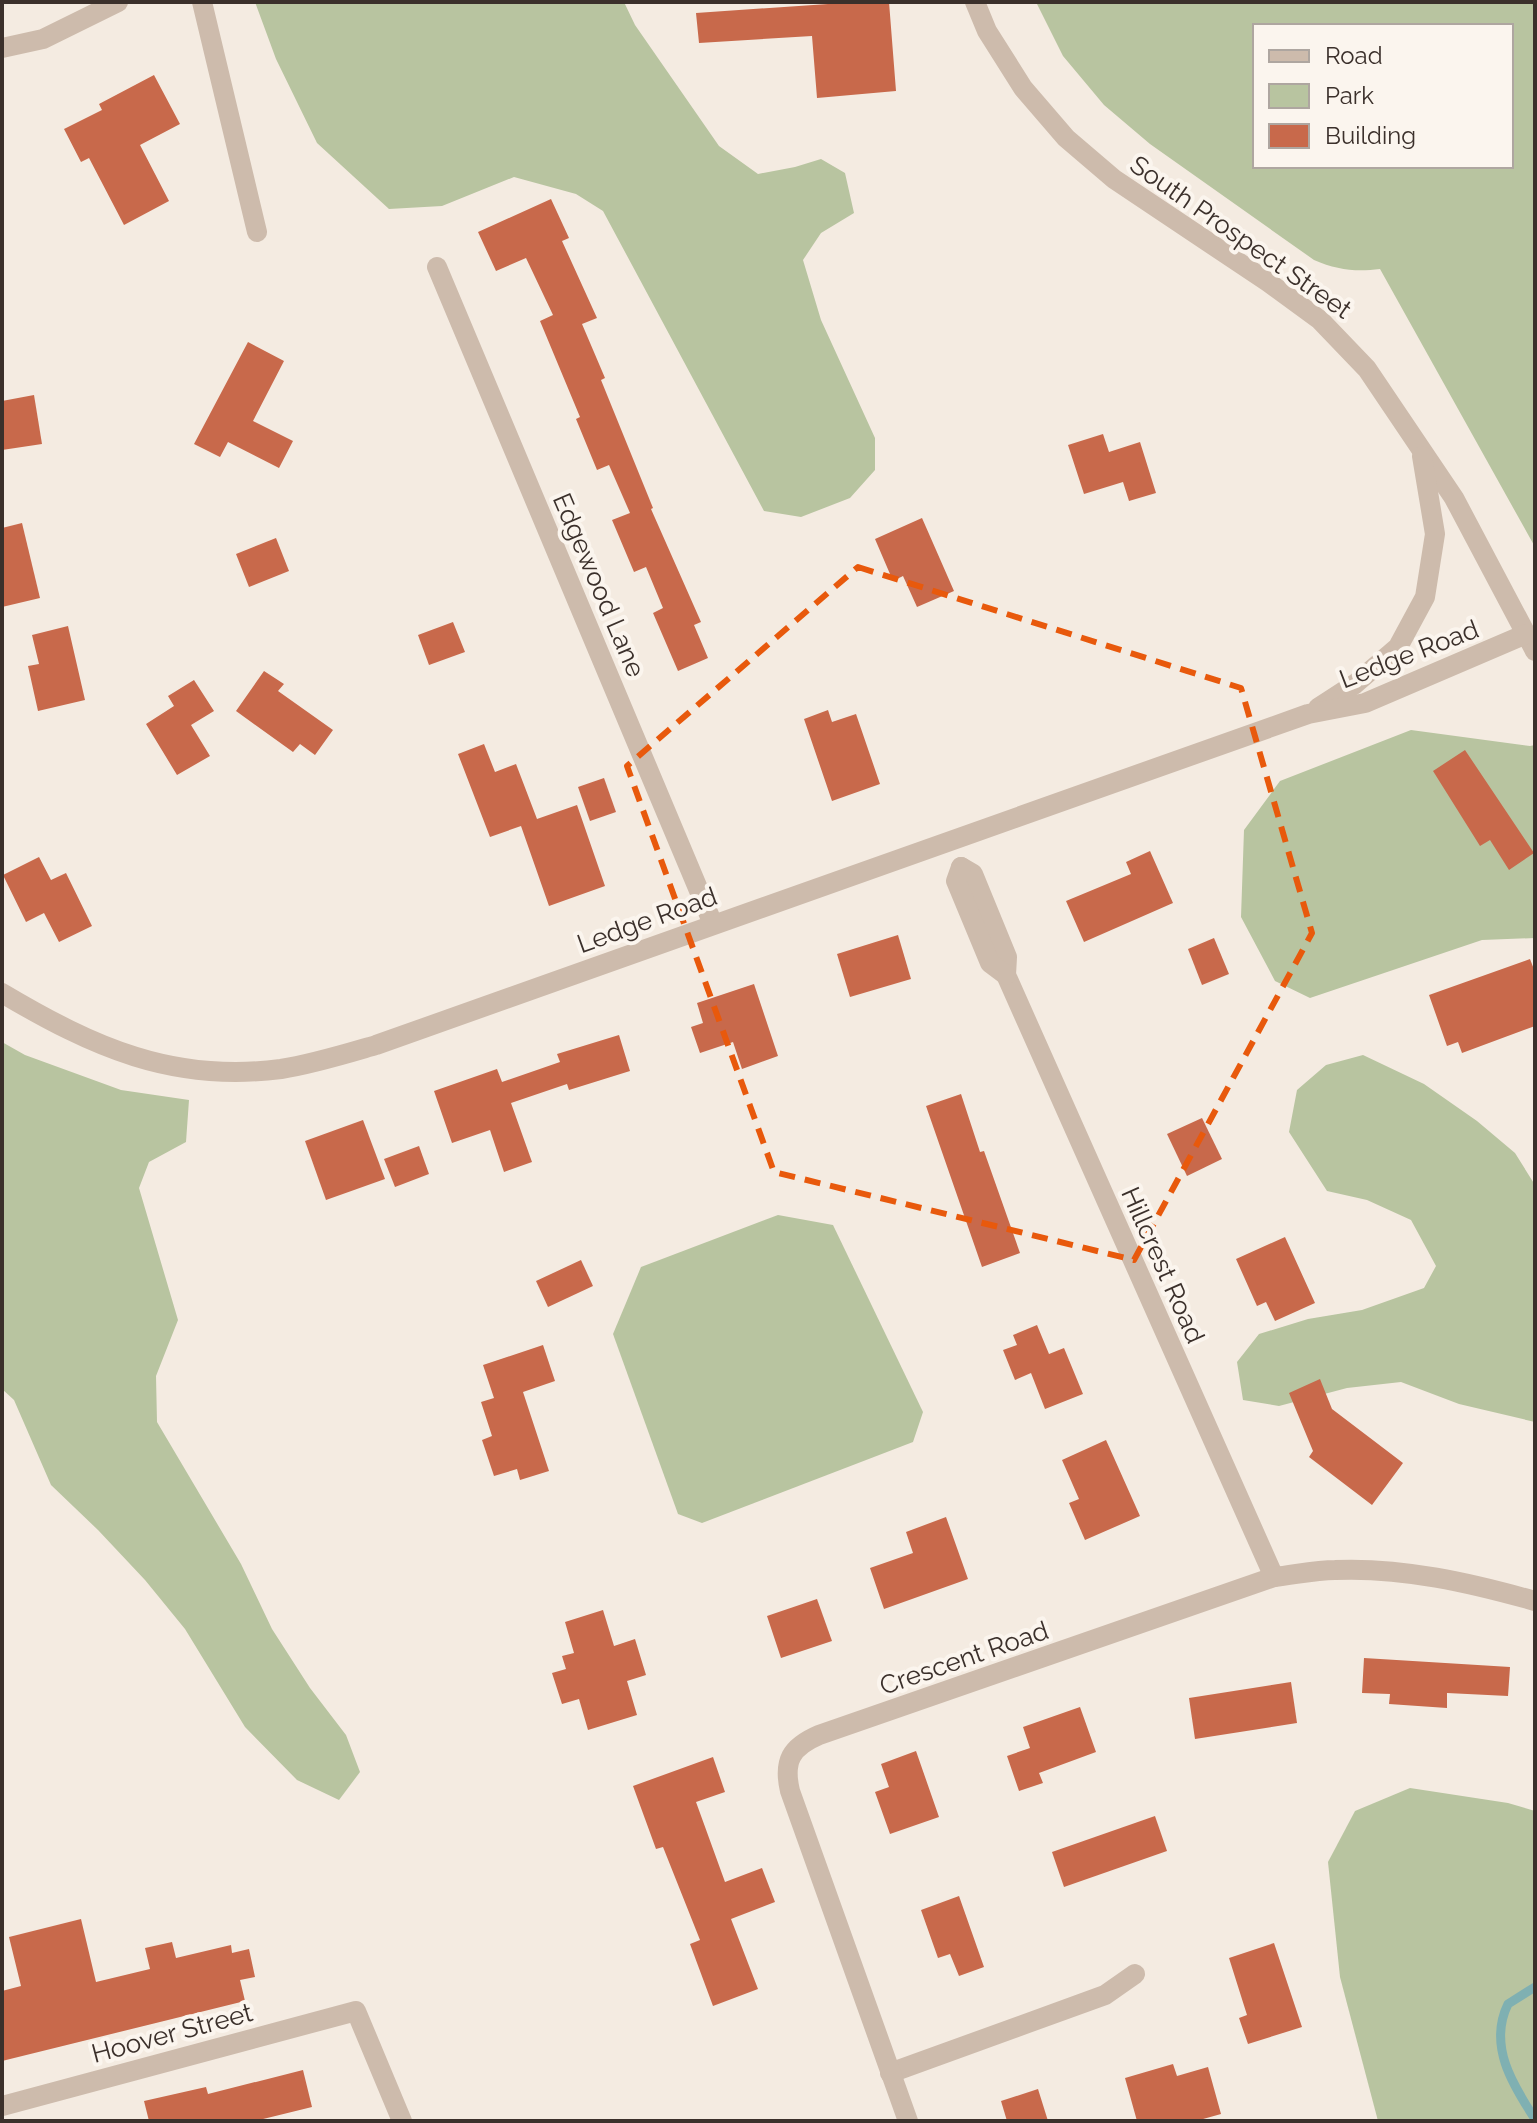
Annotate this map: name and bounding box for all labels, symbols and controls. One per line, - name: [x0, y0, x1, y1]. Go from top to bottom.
- legend: [1253, 24, 1513, 168]
- text: Road: [1325, 41, 1383, 70]
- text: Park: [1325, 81, 1374, 110]
- text: Building: [1325, 121, 1416, 150]
- street label: South Prospect Street: [1125, 149, 1358, 325]
- street label: Edgewood Lane: [547, 489, 651, 681]
- street label: Ledge Road: [1335, 614, 1483, 694]
- street label: Ledge Road: [573, 881, 721, 959]
- street label: Hillcrest Road: [1115, 1182, 1211, 1348]
- street label: Crescent Road: [876, 1615, 1052, 1701]
- street label: Hoover Street: [88, 1997, 256, 2069]

